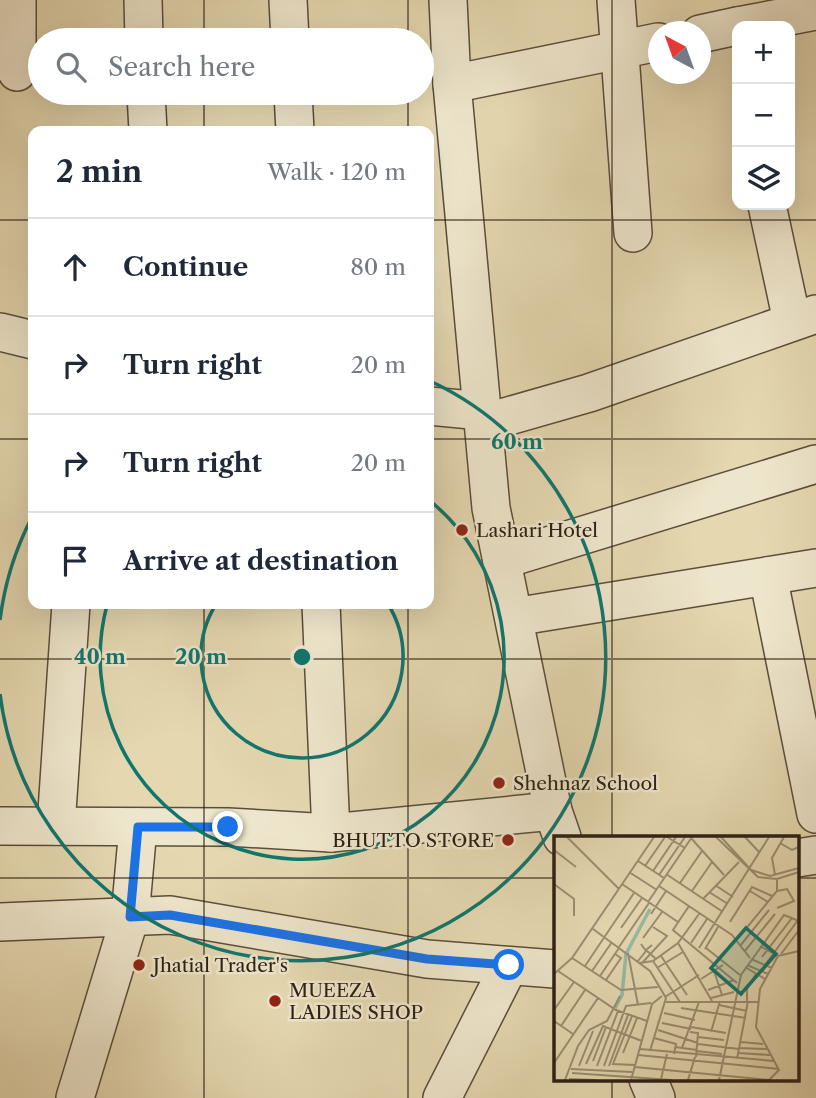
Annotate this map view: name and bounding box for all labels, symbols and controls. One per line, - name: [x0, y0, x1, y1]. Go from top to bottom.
- north arrow: [648, 21, 711, 84]
- map controls: [732, 21, 795, 210]
- button: +: [732, 21, 795, 84]
- search box: [28, 28, 434, 105]
- icon: search: [52, 48, 90, 86]
- text: Search here: [108, 51, 255, 83]
- button: −: [732, 84, 795, 147]
- button: layers: [732, 147, 795, 210]
- text: 2 min: [56, 153, 142, 190]
- text: Walk · 120 m: [267, 158, 406, 186]
- icon: ahead: [56, 248, 94, 286]
- text: Continue: [123, 251, 248, 283]
- text: 80 m: [350, 253, 406, 281]
- icon: right: [56, 346, 94, 384]
- text: Turn right: [123, 349, 262, 381]
- text: 20 m: [351, 351, 406, 379]
- text: 60 m: [491, 429, 543, 454]
- icon: right: [56, 444, 94, 482]
- text: Turn right: [123, 447, 262, 479]
- text: 20 m: [351, 449, 406, 477]
- place label: Lashari Hotel: [476, 519, 598, 542]
- marker: Lashari Hotel: [454, 522, 470, 538]
- icon: arrive: [56, 542, 94, 580]
- text: Arrive at destination: [123, 545, 398, 577]
- text: 40 m: [74, 644, 126, 669]
- text: 20 m: [175, 644, 227, 669]
- centre of rings: [290, 645, 314, 669]
- place label: Shehnaz School: [513, 772, 658, 795]
- marker: Shehnaz School: [491, 775, 507, 791]
- route end: [212, 811, 243, 842]
- place label: BHUTTO STORE: [332, 829, 494, 852]
- marker: BHUTTO STORE: [500, 832, 516, 848]
- inset map: [554, 836, 798, 1080]
- route start: [493, 949, 524, 980]
- place label: Jhatial Trader's: [150, 954, 288, 977]
- marker: Jhatial Trader's: [131, 957, 147, 973]
- place label: MUEEZA LADIES SHOP: [289, 979, 423, 1024]
- marker: MUEEZA LADIES SHOP: [267, 993, 283, 1009]

